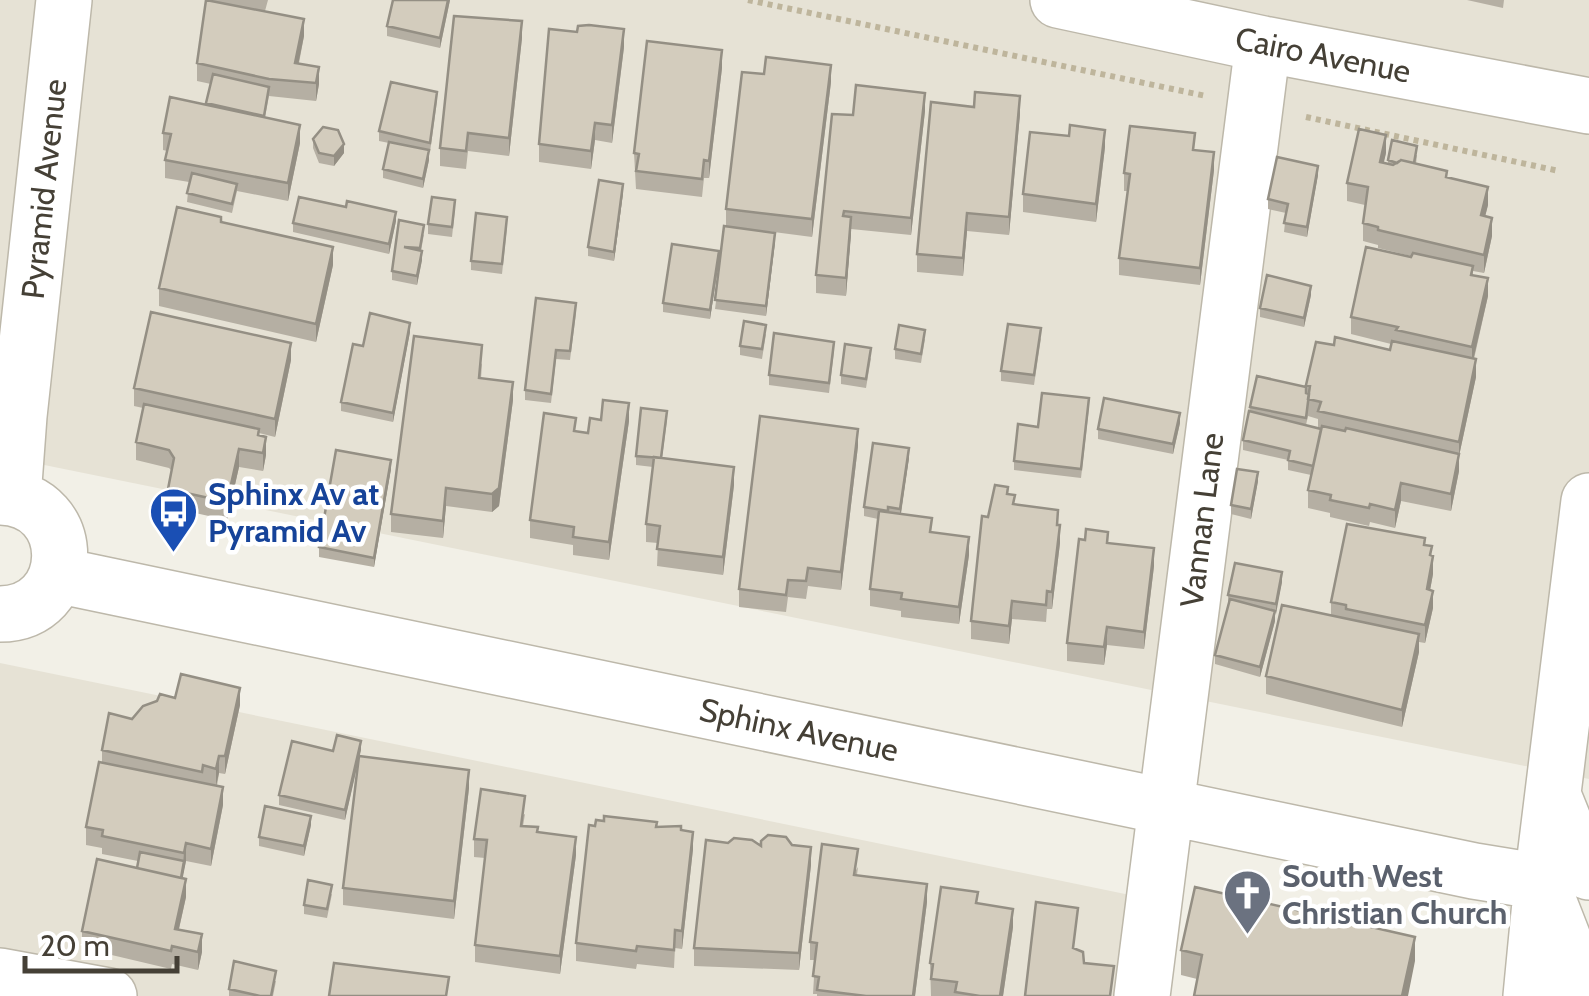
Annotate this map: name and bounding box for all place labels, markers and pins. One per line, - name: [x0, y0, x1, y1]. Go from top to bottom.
- place label: Sphinx Av at Pyramid Av: [208, 474, 379, 550]
- bus stop icon: Sphinx Av at Pyramid Av: [147, 486, 199, 554]
- place label: South West Christian Church: [1282, 856, 1508, 932]
- church icon: South West Christian Church: [1221, 868, 1273, 936]

